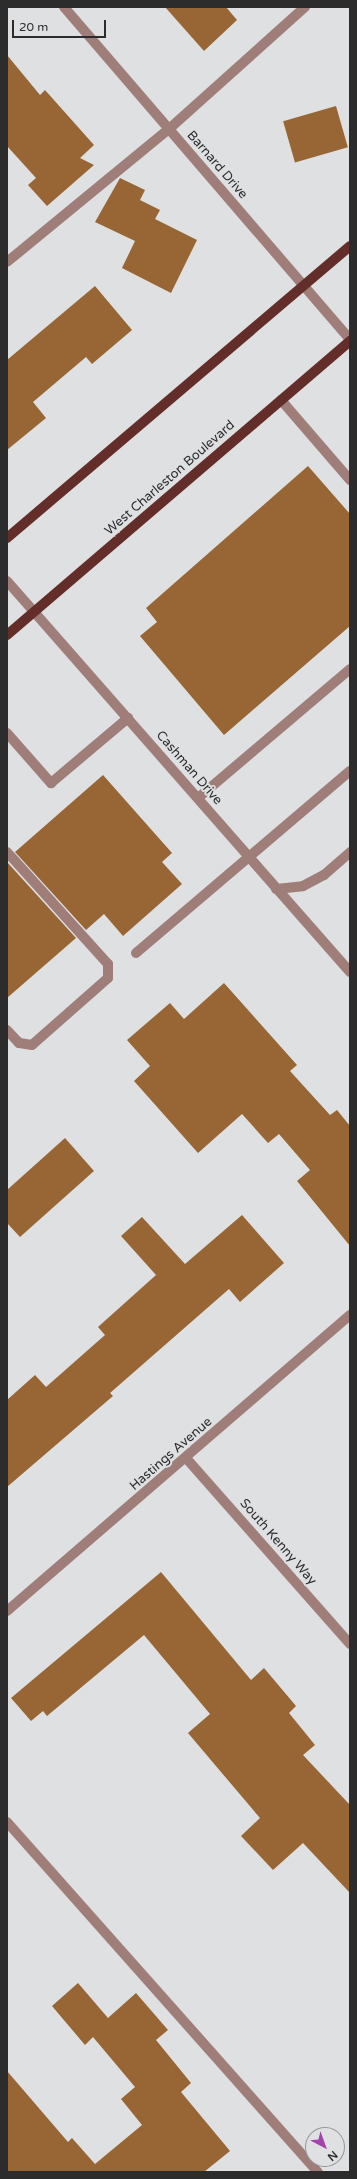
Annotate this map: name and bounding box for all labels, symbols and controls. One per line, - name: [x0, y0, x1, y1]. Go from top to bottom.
- scale bar: [14, 12, 108, 38]
- text: 20 m: [19, 20, 48, 34]
- street label: Barnard Drive: [183, 128, 251, 202]
- street label: West Charleston Boulevard: [102, 417, 238, 539]
- street label: Cashman Drive: [153, 728, 225, 808]
- street label: Hastings Avenue: [127, 1414, 215, 1494]
- street label: South Kenny Way: [236, 1496, 320, 1588]
- north arrow: [305, 2127, 345, 2167]
- text: N: [325, 2148, 340, 2163]

